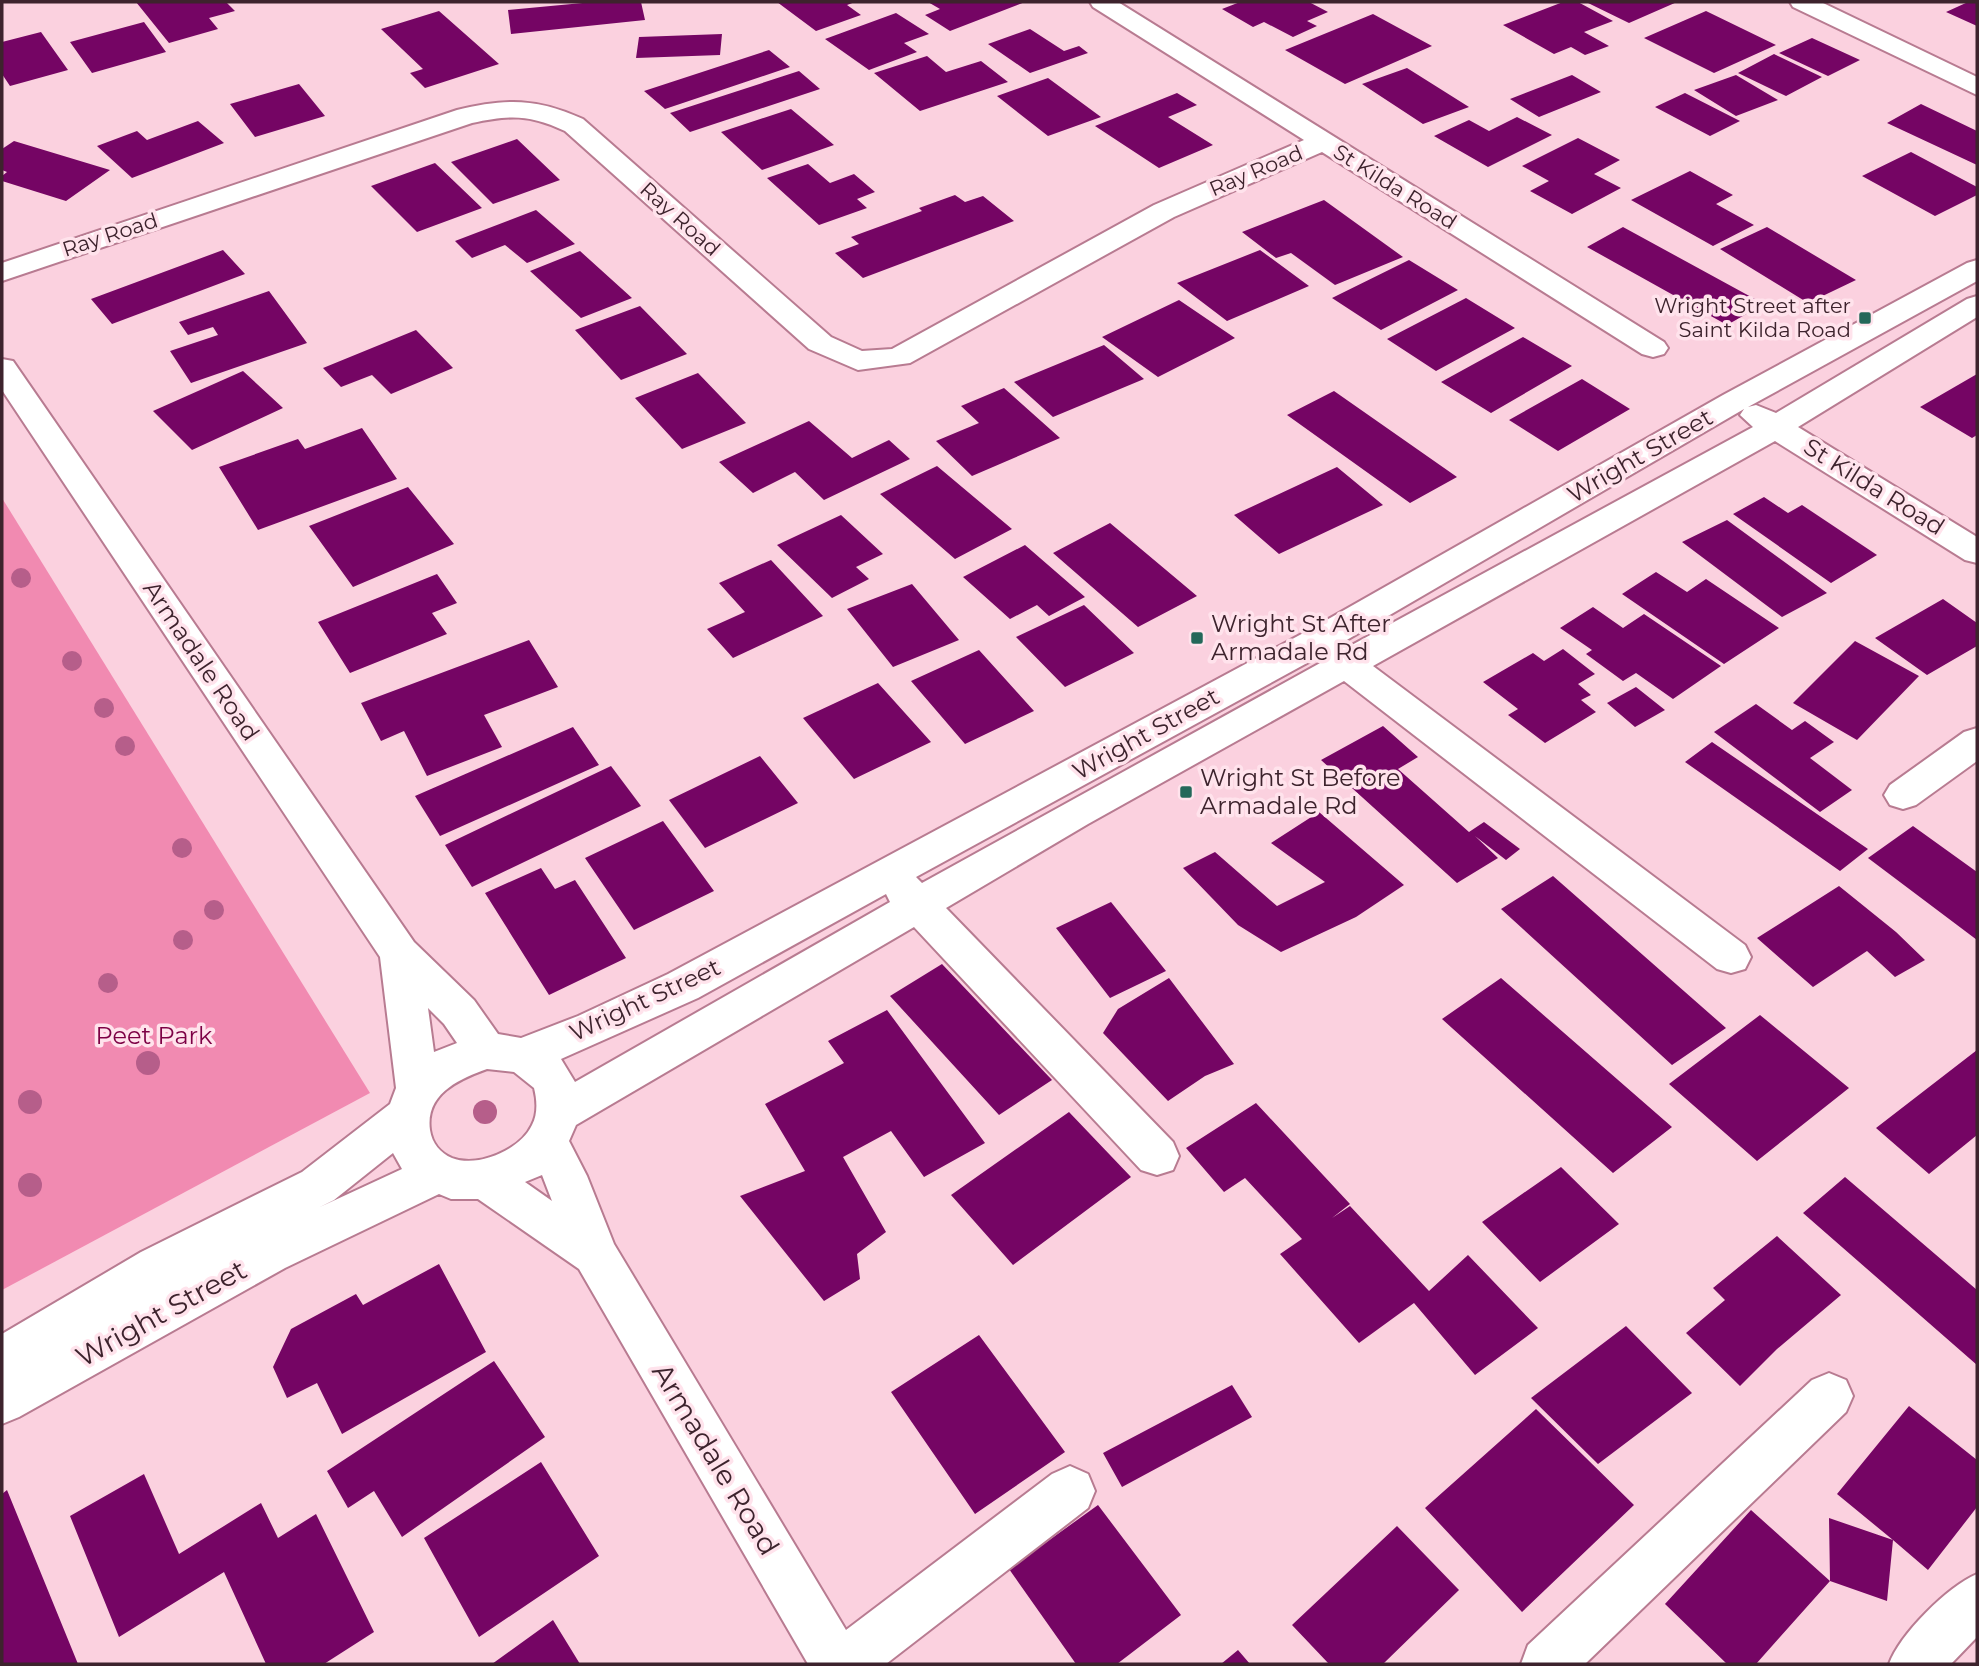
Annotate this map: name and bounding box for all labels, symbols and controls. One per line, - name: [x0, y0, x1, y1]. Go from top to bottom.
- street label: St Kilda Road: [1329, 139, 1461, 234]
- street label: Ray Road: [1205, 140, 1306, 201]
- street label: Ray Road: [635, 176, 725, 261]
- street label: Ray Road: [59, 207, 161, 262]
- place label: Wright Street after Saint Kilda Road: [1654, 293, 1851, 342]
- marker: Wright Street after Saint Kilda Road: [1857, 310, 1873, 326]
- street label: Wright Street: [1562, 402, 1718, 509]
- street label: St Kilda Road: [1799, 432, 1950, 541]
- street label: Armadale Road: [137, 575, 266, 746]
- place label: Wright St After Armadale Rd: [1211, 609, 1391, 666]
- marker: Wright St After Armadale Rd: [1189, 630, 1205, 646]
- street label: Wright Street: [1067, 681, 1224, 786]
- place label: Wright St Before Armadale Rd: [1200, 763, 1401, 820]
- marker: Wright St Before Armadale Rd: [1178, 784, 1194, 800]
- street label: Wright Street: [565, 952, 725, 1047]
- park label: Peet Park: [96, 1021, 213, 1050]
- street label: Wright Street: [70, 1252, 252, 1374]
- street label: Armadale Road: [645, 1357, 787, 1561]

